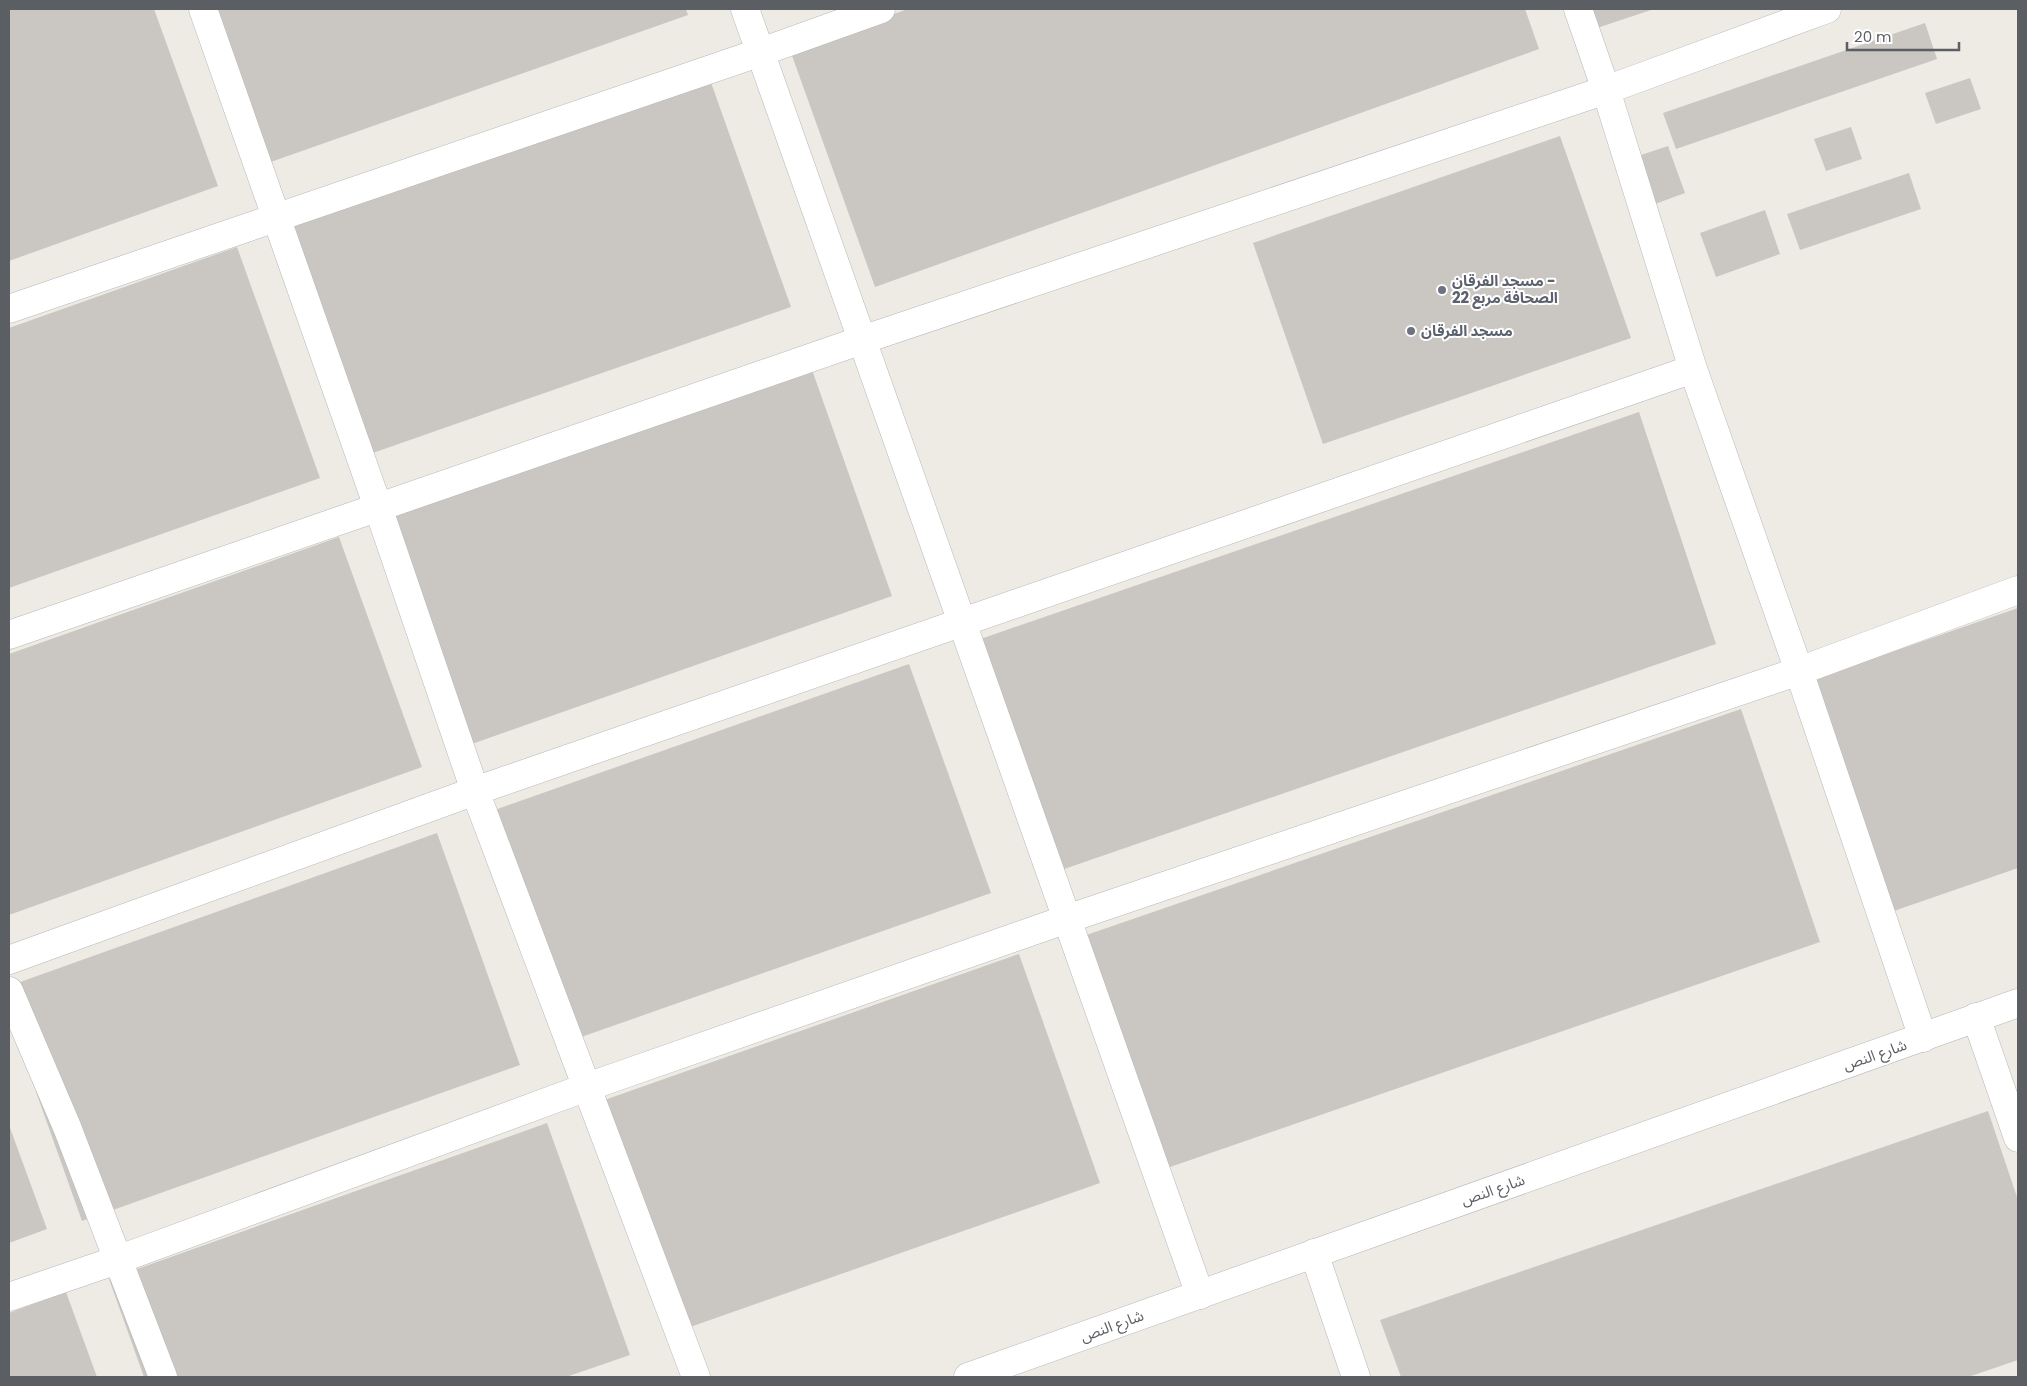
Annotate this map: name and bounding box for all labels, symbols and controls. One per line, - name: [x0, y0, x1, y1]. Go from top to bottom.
- scale bar: [1847, 20, 1960, 52]
- text: 20 m: [1854, 26, 1892, 47]
- place label: مسجد الفرقان - الصحافة مربع 22: [1452, 270, 1558, 309]
- marker: مسجد الفرقان - الصحافة مربع 22: [1436, 284, 1448, 296]
- place label: مسجد الفرقان: [1421, 320, 1513, 341]
- marker: مسجد الفرقان: [1405, 325, 1417, 337]
- street label: شارع النص: [1840, 1034, 1910, 1077]
- street label: شارع النص: [1458, 1169, 1528, 1212]
- street label: شارع النص: [1077, 1304, 1147, 1349]

